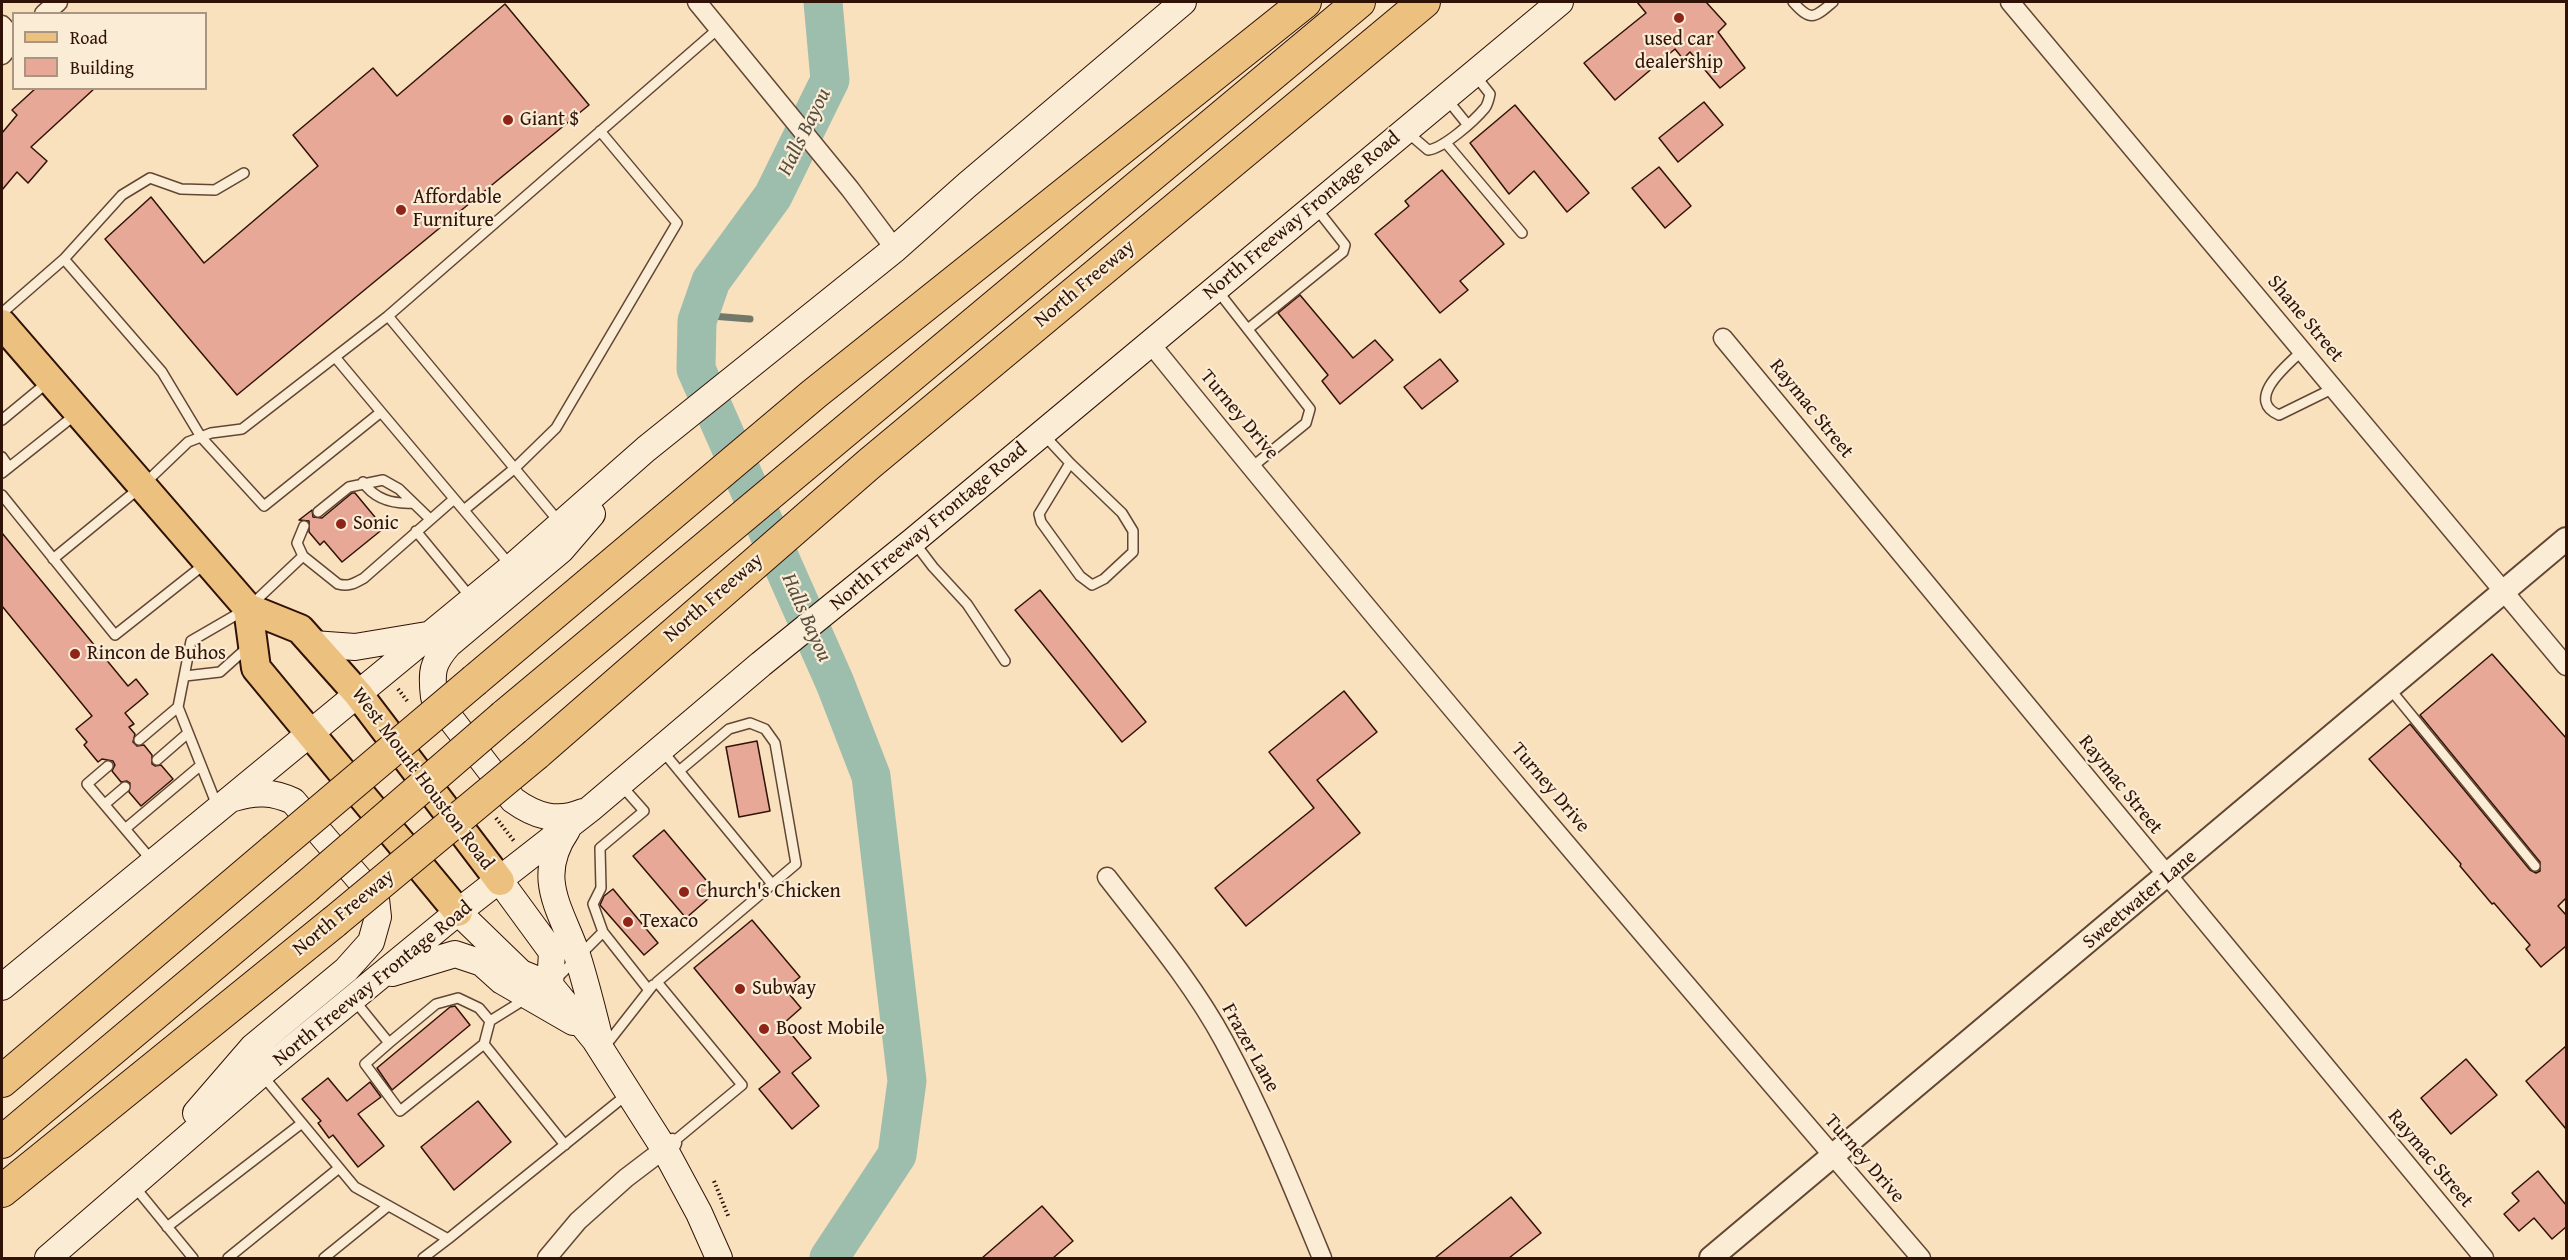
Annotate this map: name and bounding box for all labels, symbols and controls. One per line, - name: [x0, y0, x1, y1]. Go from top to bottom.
- marker: used car dealership: [1672, 11, 1686, 25]
- legend: [12, 12, 207, 90]
- text: Road: [70, 24, 108, 51]
- place label: used car dealership: [1635, 28, 1723, 75]
- text: Building: [70, 54, 134, 81]
- water label: Halls Bayou: [773, 84, 837, 180]
- place label: Giant $: [520, 108, 579, 132]
- marker: Giant $: [501, 113, 515, 127]
- street label: North Freeway Frontage Road: [1199, 127, 1405, 305]
- place label: Affordable Furniture: [413, 186, 502, 233]
- marker: Affordable Furniture: [394, 203, 408, 217]
- street label: North Freeway: [1030, 235, 1140, 333]
- street label: Shane Street: [2262, 271, 2348, 367]
- street label: Raymac Street: [1764, 355, 1858, 463]
- street label: Turney Drive: [1194, 365, 1284, 465]
- street label: North Freeway Frontage Road: [826, 438, 1032, 616]
- place label: Sonic: [353, 512, 399, 536]
- marker: Sonic: [334, 517, 348, 531]
- street label: North Freeway: [659, 548, 769, 648]
- water label: Halls Bayou: [775, 570, 837, 666]
- place label: Rincon de Buhos: [87, 642, 226, 666]
- marker: Rincon de Buhos: [68, 647, 82, 661]
- street label: West Mount Houston Road: [346, 683, 498, 875]
- street label: Raymac Street: [2073, 731, 2167, 839]
- street label: Turney Drive: [1505, 738, 1595, 838]
- street label: Sweetwater Lane: [2078, 845, 2202, 955]
- street label: North Freeway: [288, 865, 400, 961]
- place label: Church's Chicken: [696, 880, 841, 904]
- marker: Church's Chicken: [677, 885, 691, 899]
- street label: North Freeway Frontage Road: [268, 896, 478, 1072]
- place label: Texaco: [640, 910, 698, 934]
- marker: Texaco: [621, 915, 635, 929]
- place label: Subway: [752, 977, 816, 1001]
- marker: Subway: [733, 982, 747, 996]
- street label: Frazer Lane: [1216, 999, 1284, 1097]
- place label: Boost Mobile: [776, 1017, 885, 1041]
- marker: Boost Mobile: [757, 1022, 771, 1036]
- street label: Raymac Street: [2382, 1105, 2478, 1213]
- street label: Turney Drive: [1819, 1110, 1909, 1208]

